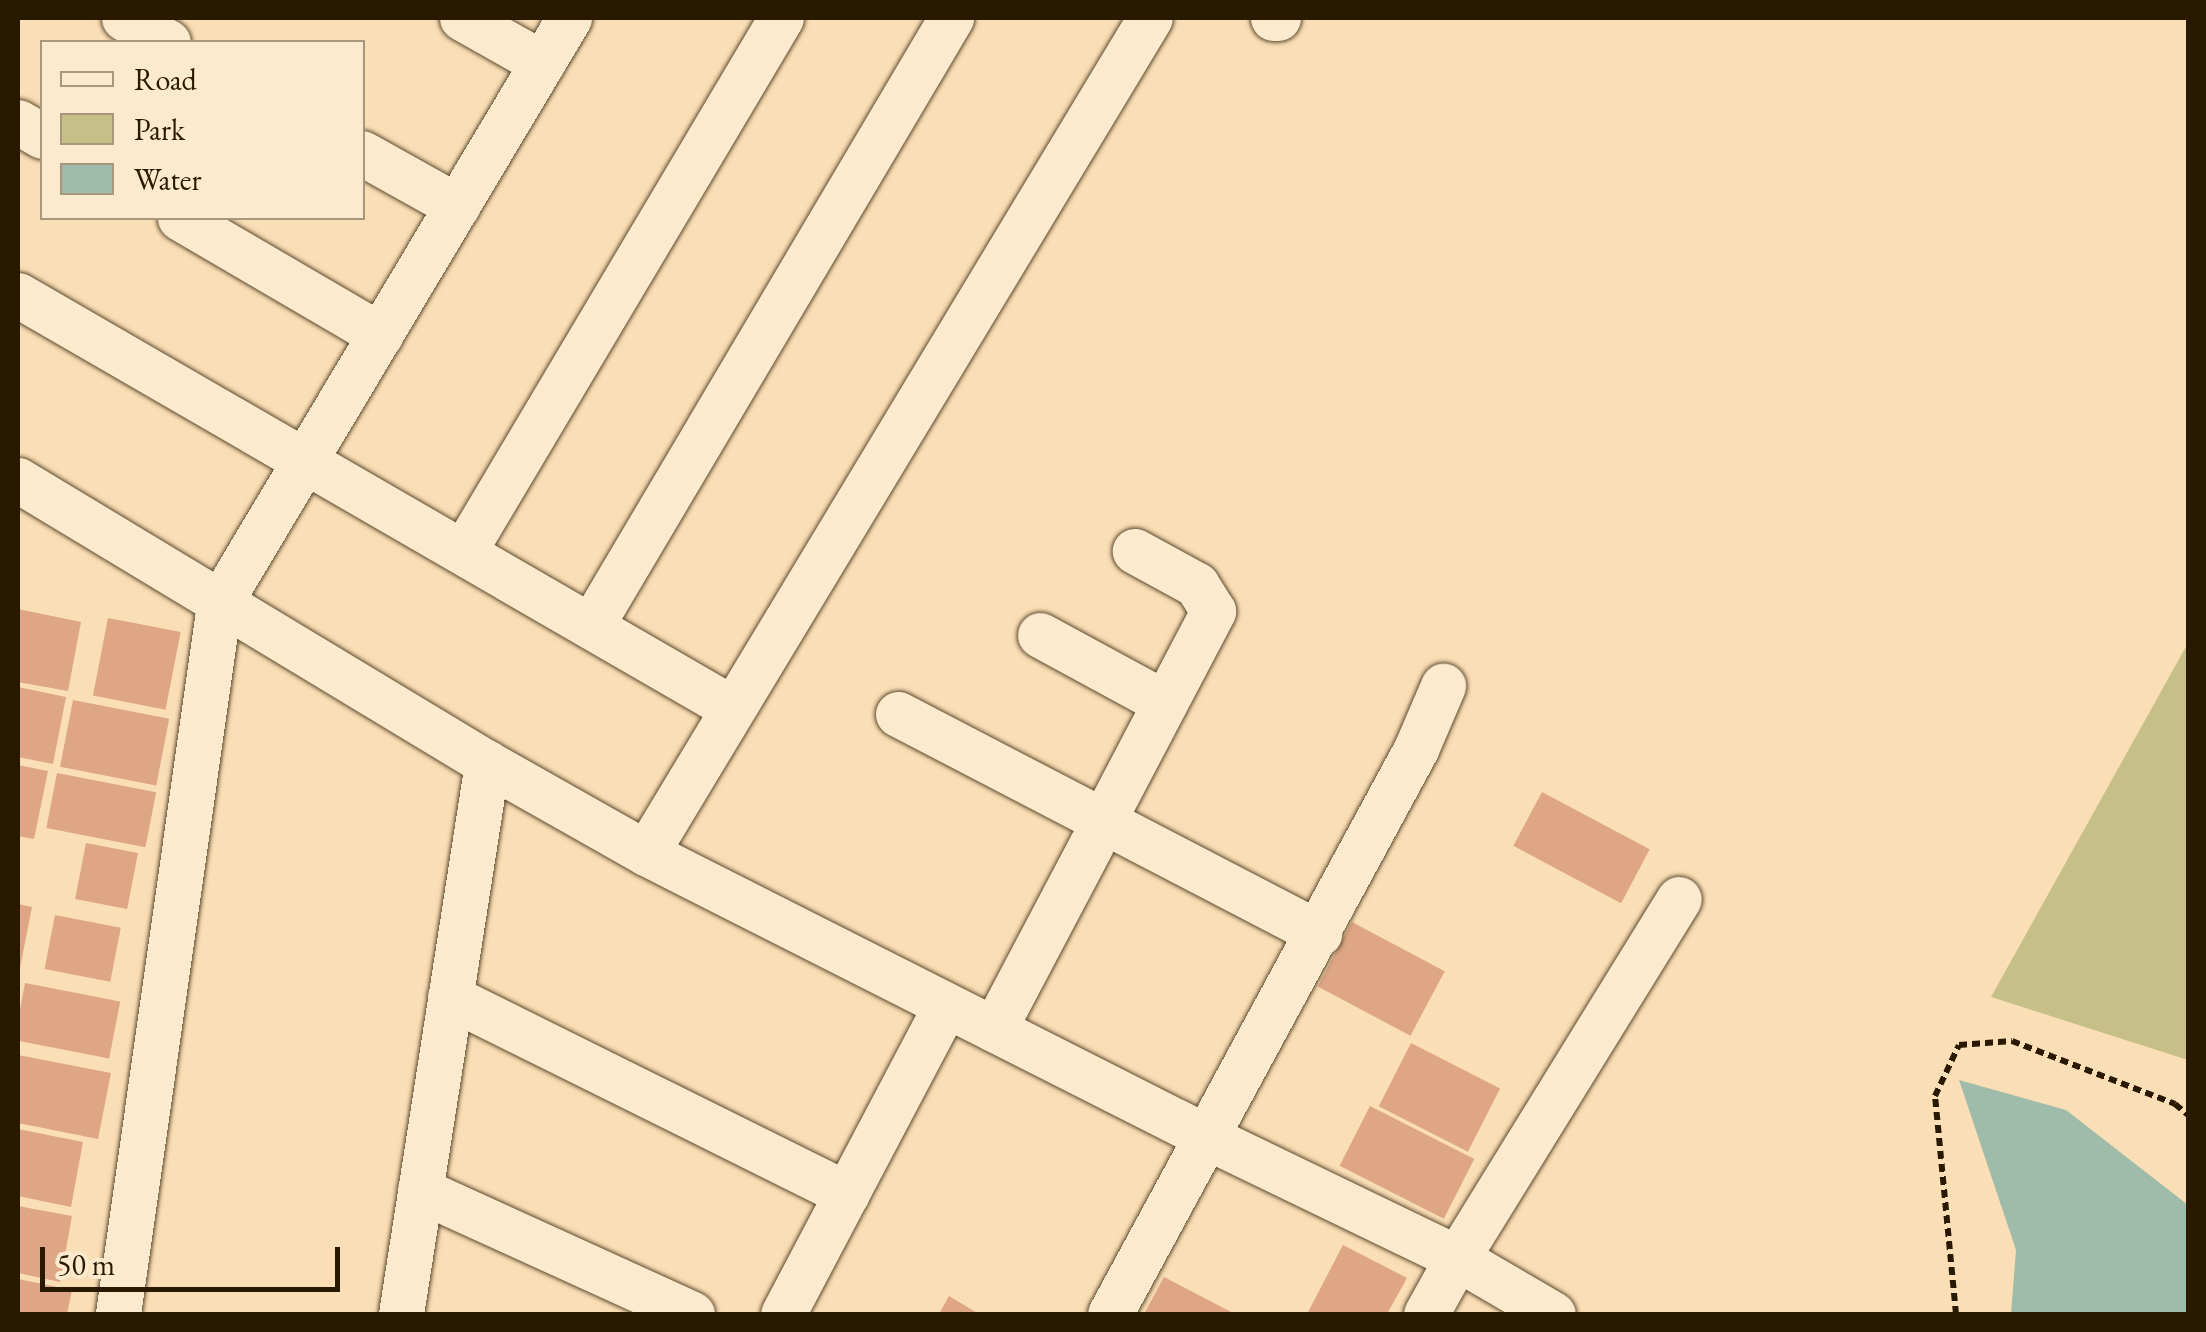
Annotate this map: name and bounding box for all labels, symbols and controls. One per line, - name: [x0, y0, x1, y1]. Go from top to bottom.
- legend: [40, 40, 365, 220]
- text: Road: [134, 60, 197, 99]
- text: Park: [134, 110, 185, 149]
- text: Water: [134, 160, 202, 199]
- scale bar: [45, 1227, 345, 1289]
- text: 50 m: [57, 1245, 115, 1284]

